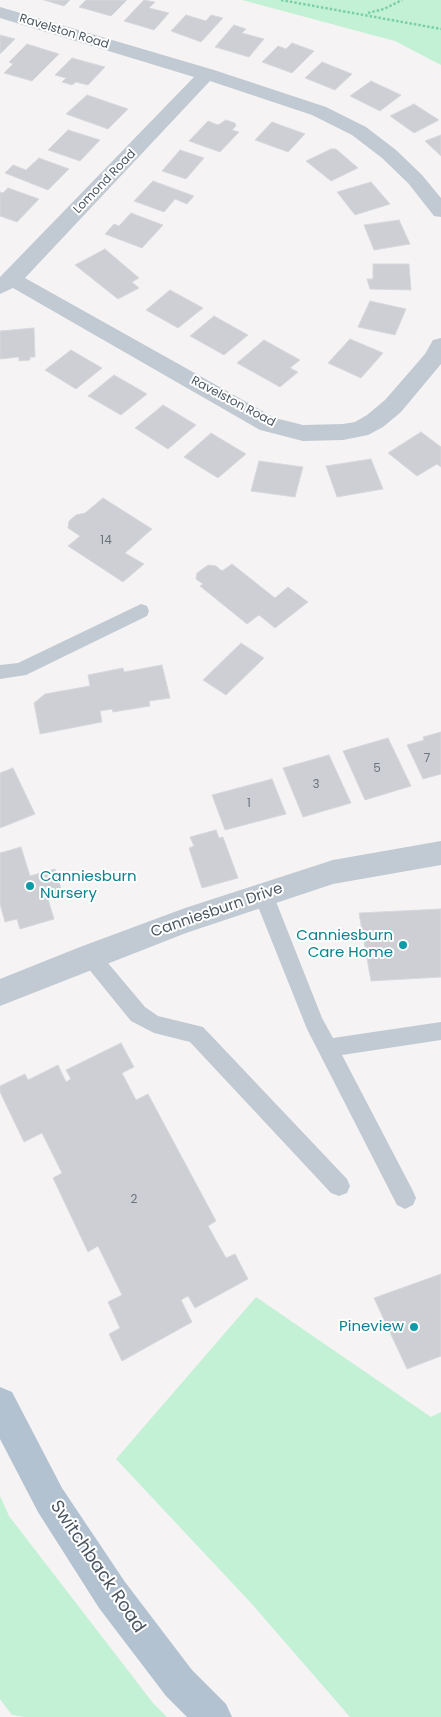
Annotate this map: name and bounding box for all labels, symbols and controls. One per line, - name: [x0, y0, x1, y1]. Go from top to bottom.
- street label: Ravelston Road: [17, 12, 111, 52]
- street label: Lomond Road: [71, 147, 139, 217]
- street label: Ravelston Road: [189, 374, 277, 430]
- house number: 14: [100, 534, 112, 548]
- house number: 7: [424, 752, 430, 766]
- house number: 5: [373, 762, 381, 776]
- house number: 3: [312, 778, 320, 792]
- house number: 1: [247, 797, 251, 811]
- place label: Canniesburn Nursery: [40, 868, 137, 903]
- marker: Canniesburn Nursery: [24, 880, 36, 892]
- street label: Canniesburn Drive: [149, 880, 285, 942]
- place label: Canniesburn Care Home: [296, 927, 393, 962]
- marker: Canniesburn Care Home: [397, 939, 409, 951]
- house number: 2: [131, 1193, 137, 1207]
- place label: Pineview: [339, 1318, 404, 1336]
- marker: Pineview: [408, 1321, 420, 1333]
- street label: Switchback Road: [45, 1497, 149, 1637]

